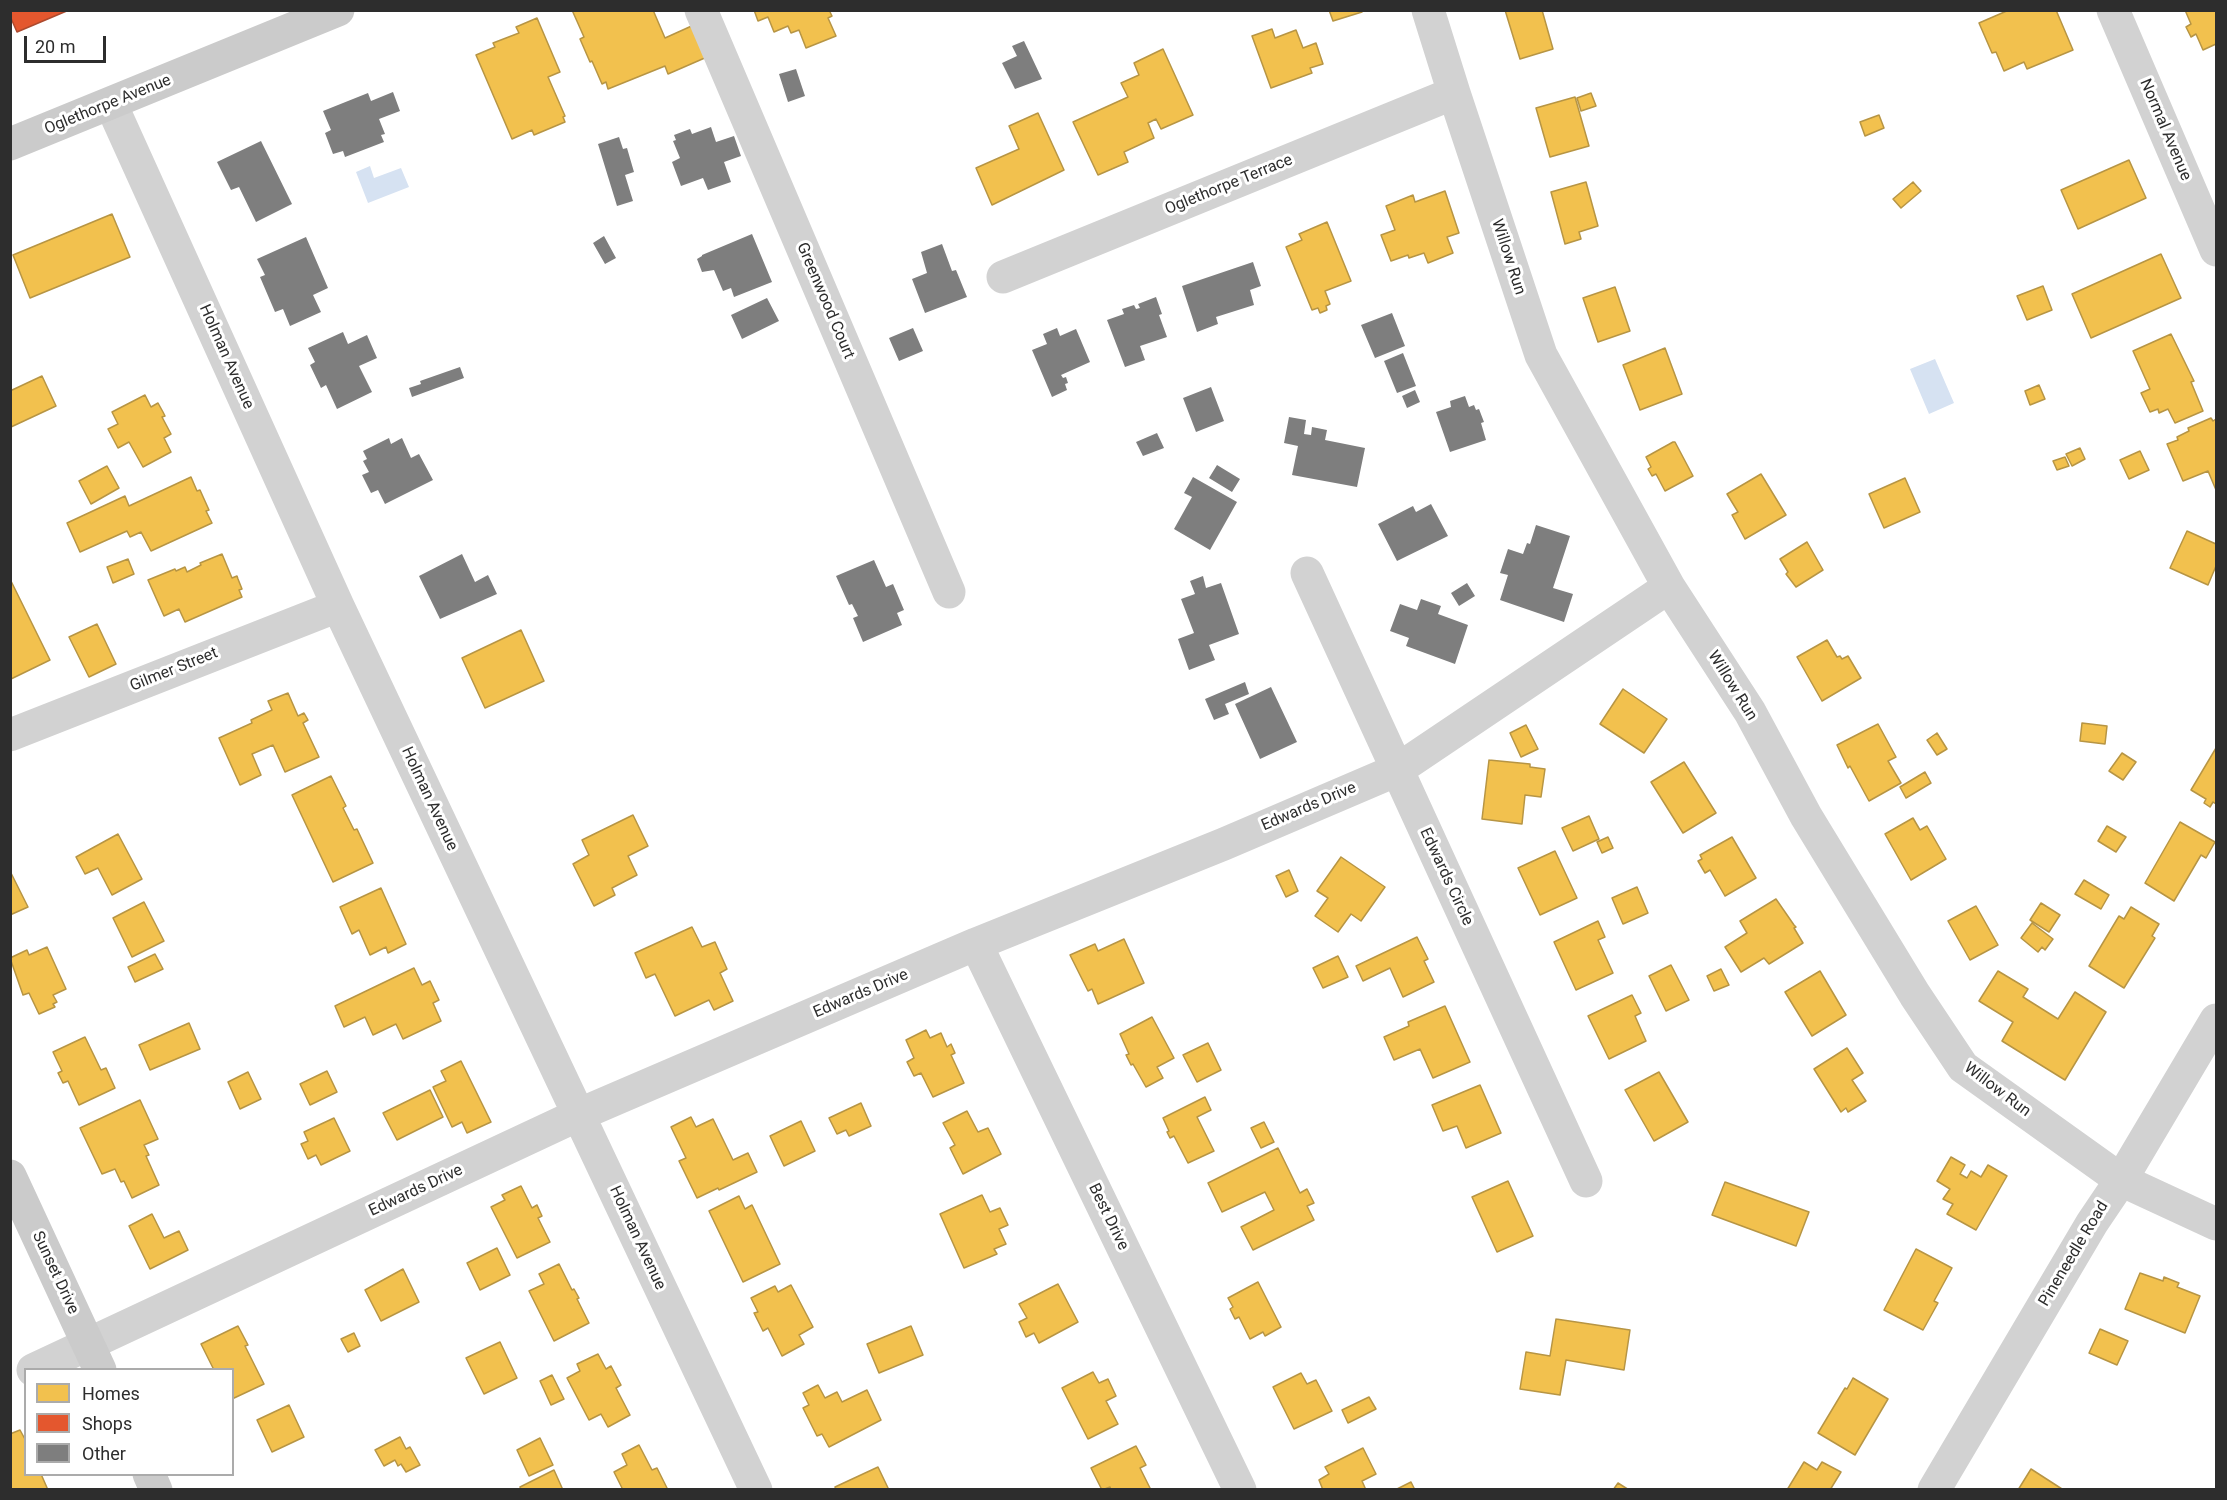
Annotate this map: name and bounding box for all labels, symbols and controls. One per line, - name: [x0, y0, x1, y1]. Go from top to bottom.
- scale bar: [27, 24, 110, 62]
- text: 20 m: [35, 36, 75, 57]
- street label: Oglethorpe Avenue: [42, 71, 174, 139]
- street label: Normal Avenue: [2135, 76, 2195, 184]
- street label: Oglethorpe Terrace: [1162, 151, 1296, 219]
- street label: Willow Run: [1487, 217, 1529, 297]
- street label: Greenwood Court: [792, 240, 858, 362]
- street label: Holman Avenue: [194, 302, 258, 412]
- street label: Gilmer Street: [127, 644, 221, 696]
- street label: Willow Run: [1703, 648, 1761, 724]
- street label: Holman Avenue: [397, 744, 461, 854]
- street label: Edwards Drive: [1259, 778, 1359, 836]
- street label: Edwards Circle: [1415, 825, 1477, 929]
- street label: Edwards Drive: [811, 965, 911, 1023]
- street label: Willow Run: [1960, 1059, 2034, 1121]
- street label: Edwards Drive: [366, 1161, 466, 1221]
- street label: Best Drive: [1084, 1180, 1132, 1254]
- street label: Holman Avenue: [605, 1183, 669, 1293]
- street label: Pineneedle Road: [2035, 1198, 2113, 1310]
- street label: Sunset Drive: [27, 1229, 83, 1317]
- legend: [24, 1368, 234, 1476]
- text: Homes: [82, 1383, 140, 1404]
- text: Shops: [82, 1413, 132, 1434]
- text: Other: [82, 1443, 126, 1464]

